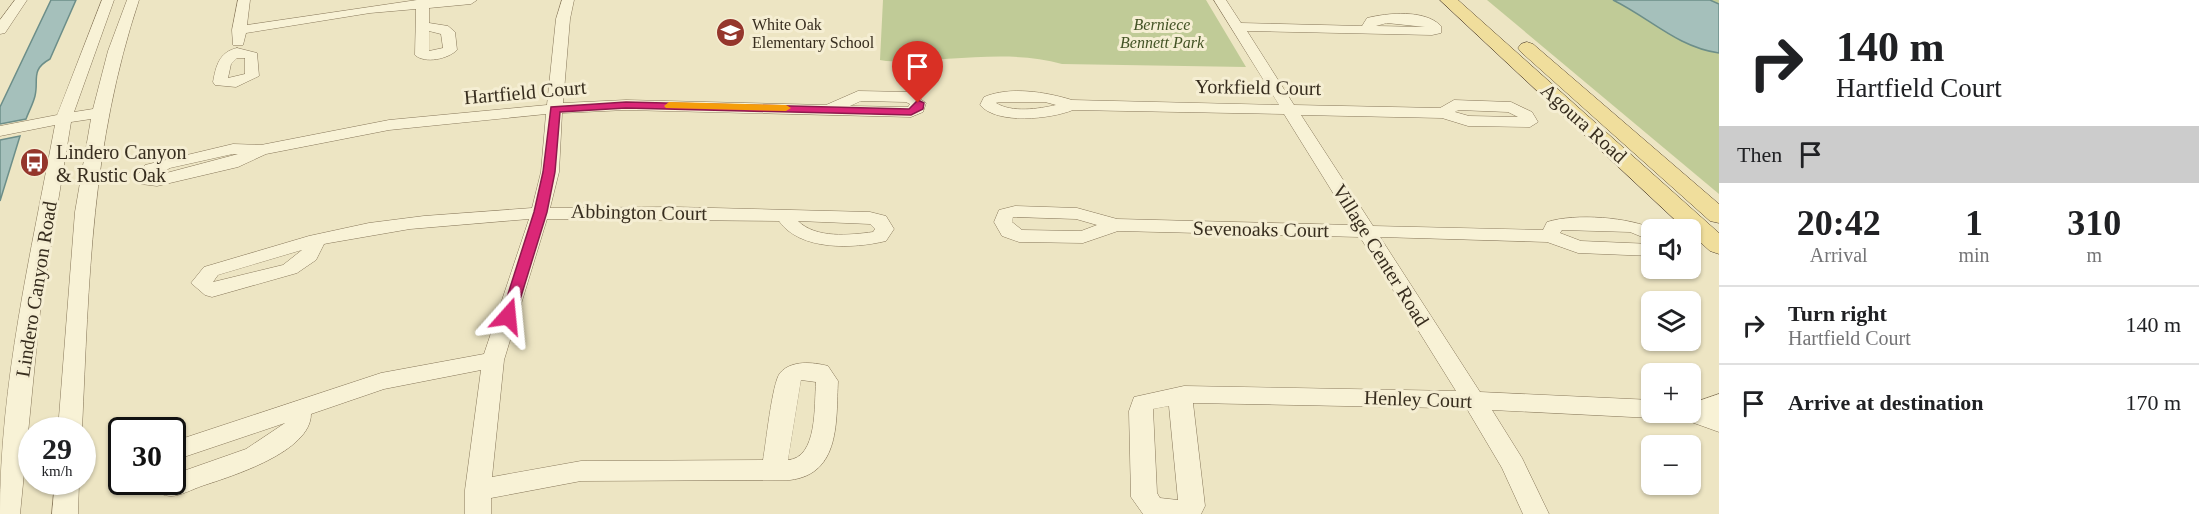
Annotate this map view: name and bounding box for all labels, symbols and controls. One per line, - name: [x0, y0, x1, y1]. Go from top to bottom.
- place label: White Oak Elementary School: [752, 16, 875, 52]
- park label: Berniece Bennett Park: [1120, 16, 1205, 51]
- school or university icon: White Oak Elementary School: [715, 17, 747, 49]
- icon: right: [1737, 24, 1815, 102]
- text: 140 m: [1836, 24, 1945, 70]
- pin: [892, 41, 943, 103]
- icon: arrive: [901, 50, 934, 83]
- text: Hartfield Court: [1836, 73, 2002, 103]
- street label: Yorkfield Court: [1195, 75, 1322, 99]
- street label: Hartfield Court: [463, 76, 588, 108]
- street label: Agoura Road: [1536, 79, 1631, 168]
- icon: arrive: [1794, 138, 1827, 171]
- place label: Lindero Canyon & Rustic Oak: [56, 141, 187, 186]
- text: Then: [1737, 142, 1782, 167]
- bus stop icon: Lindero Canyon & Rustic Oak: [19, 147, 51, 179]
- street label: Village Center Road: [1328, 180, 1434, 331]
- street label: Lindero Canyon Road: [11, 199, 62, 379]
- street label: Abbington Court: [571, 200, 708, 225]
- text: 20:42: [1797, 203, 1881, 243]
- text: 1: [1965, 203, 1983, 243]
- text: 310: [2067, 203, 2121, 243]
- street label: Sevenoaks Court: [1193, 217, 1330, 241]
- map controls: [1641, 219, 1701, 495]
- button: sound: [1641, 219, 1701, 279]
- text: Arrival: [1810, 244, 1868, 266]
- text: min: [1958, 244, 1990, 266]
- text: m: [2087, 244, 2102, 266]
- position arrow: [476, 284, 540, 348]
- button: layers: [1641, 291, 1701, 351]
- text: Turn right: [1788, 301, 1887, 326]
- icon: right: [1737, 309, 1770, 342]
- text: 140 m: [2125, 312, 2181, 337]
- text: Hartfield Court: [1788, 327, 1911, 349]
- button: +: [1641, 363, 1701, 423]
- street label: Henley Court: [1363, 386, 1473, 413]
- icon: arrive: [1737, 387, 1770, 420]
- text: Arrive at destination: [1788, 390, 1984, 415]
- text: 170 m: [2125, 390, 2181, 415]
- speed limit sign: 30: [108, 417, 186, 495]
- text: 29: [42, 432, 72, 465]
- button: −: [1641, 435, 1701, 495]
- text: km/h: [42, 463, 72, 479]

